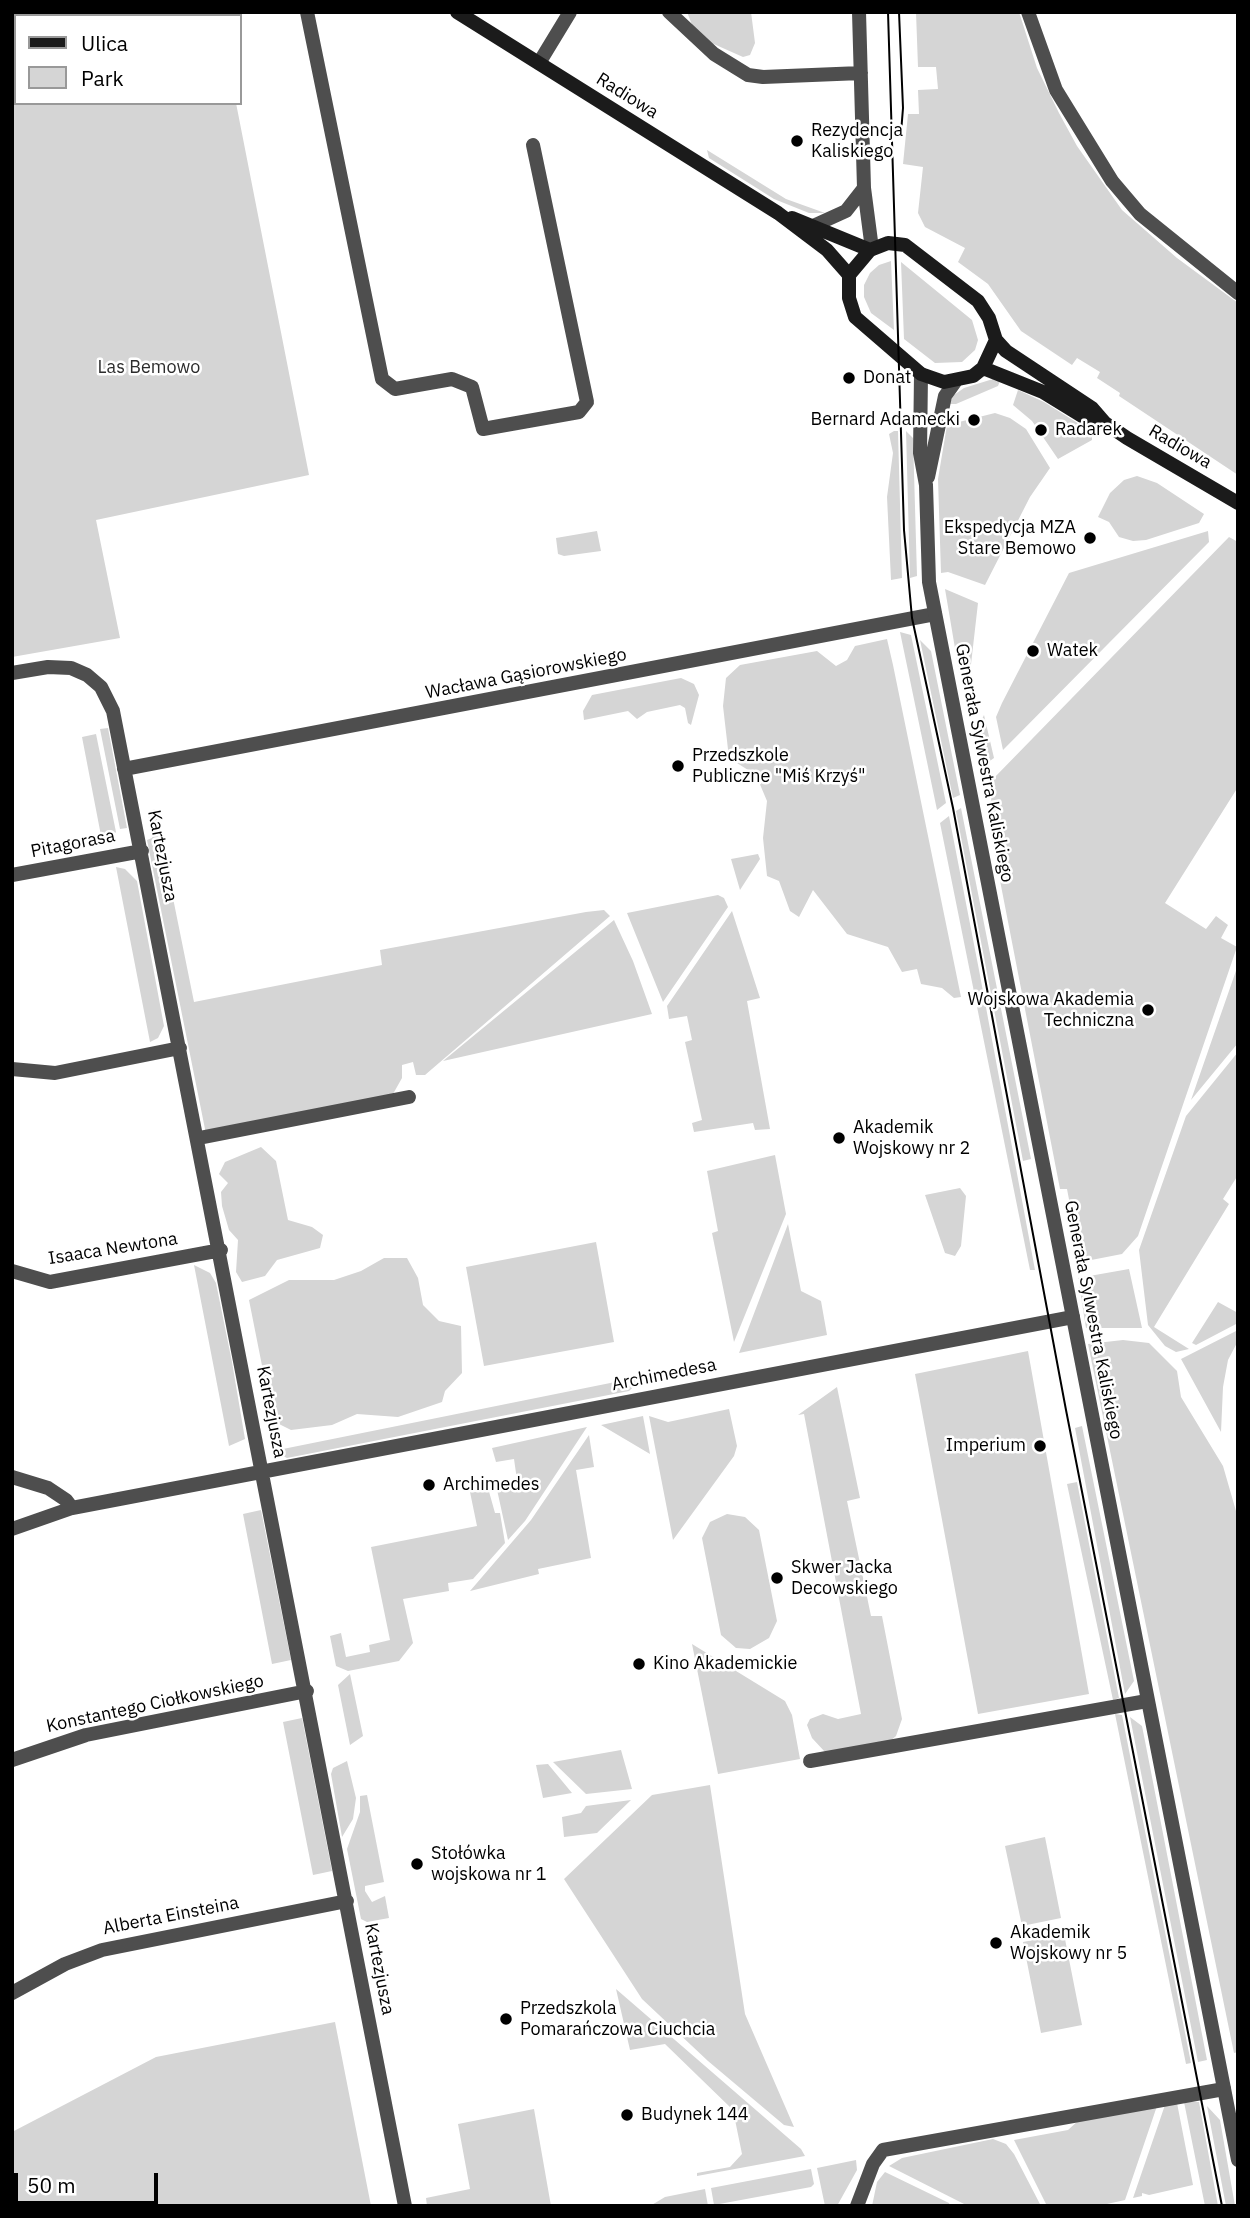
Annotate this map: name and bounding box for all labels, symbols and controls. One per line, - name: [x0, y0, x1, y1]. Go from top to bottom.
- legend: [14, 14, 242, 105]
- text: Ulica: [81, 29, 128, 57]
- text: Park: [81, 64, 124, 92]
- street label: Radiowa: [592, 69, 662, 123]
- place label: Rezydencja Kaliskiego: [811, 120, 903, 162]
- marker: Rezydencja Kaliskiego: [789, 133, 805, 149]
- park label: Las Bemowo: [98, 357, 200, 379]
- place label: Donat: [863, 367, 911, 389]
- marker: Donat: [841, 370, 857, 386]
- place label: Bernard Adamecki: [811, 409, 960, 431]
- marker: Bernard Adamecki: [966, 412, 982, 428]
- place label: Radarek: [1055, 419, 1122, 441]
- street label: Radiowa: [1145, 420, 1215, 474]
- marker: Radarek: [1033, 422, 1049, 438]
- place label: Ekspedycja MZA Stare Bemowo: [944, 517, 1076, 560]
- marker: Ekspedycja MZA Stare Bemowo: [1082, 530, 1098, 546]
- place label: Watek: [1047, 640, 1098, 662]
- street label: Generała Sylwestra Kaliskiego: [950, 642, 1018, 884]
- marker: Watek: [1025, 643, 1041, 659]
- street label: Wacława Gąsiorowskiego: [424, 644, 628, 704]
- place label: Przedszkole Publiczne "Miś Krzyś": [692, 745, 866, 788]
- marker: Przedszkole Publiczne "Miś Krzyś": [670, 758, 686, 774]
- street label: Kartezjusza: [143, 808, 181, 904]
- street label: Pitagorasa: [29, 825, 117, 863]
- place label: Wojskowa Akademia Techniczna: [968, 989, 1134, 1032]
- marker: Wojskowa Akademia Techniczna: [1140, 1002, 1156, 1018]
- place label: Akademik Wojskowy nr 2: [853, 1117, 970, 1160]
- marker: Akademik Wojskowy nr 2: [831, 1130, 847, 1146]
- street label: Generała Sylwestra Kaliskiego: [1059, 1199, 1127, 1441]
- street label: Isaaca Newtona: [47, 1228, 179, 1270]
- street label: Archimedesa: [610, 1354, 718, 1396]
- street label: Kartezjusza: [252, 1364, 290, 1460]
- place label: Imperium: [946, 1435, 1026, 1457]
- marker: Imperium: [1032, 1438, 1048, 1454]
- place label: Archimedes: [443, 1474, 540, 1496]
- marker: Archimedes: [421, 1477, 437, 1493]
- place label: Skwer Jacka Decowskiego: [791, 1557, 898, 1600]
- marker: Skwer Jacka Decowskiego: [769, 1570, 785, 1586]
- place label: Kino Akademickie: [653, 1653, 797, 1675]
- marker: Kino Akademickie: [631, 1656, 647, 1672]
- street label: Konstantego Ciołkowskiego: [44, 1670, 266, 1738]
- place label: Stołówka wojskowa nr 1: [431, 1843, 547, 1885]
- marker: Stołówka wojskowa nr 1: [409, 1856, 425, 1872]
- street label: Alberta Einsteina: [101, 1892, 241, 1940]
- street label: Kartezjusza: [360, 1921, 398, 2017]
- place label: Akademik Wojskowy nr 5: [1010, 1922, 1127, 1965]
- marker: Akademik Wojskowy nr 5: [988, 1935, 1004, 1951]
- place label: Przedszkola Pomarańczowa Ciuchcia: [520, 1998, 715, 2040]
- marker: Przedszkola Pomarańczowa Ciuchcia: [498, 2011, 514, 2027]
- place label: Budynek 144: [641, 2104, 749, 2126]
- marker: Budynek 144: [619, 2107, 635, 2123]
- scale bar: [18, 2158, 161, 2202]
- text: 50 m: [27, 2171, 76, 2199]

